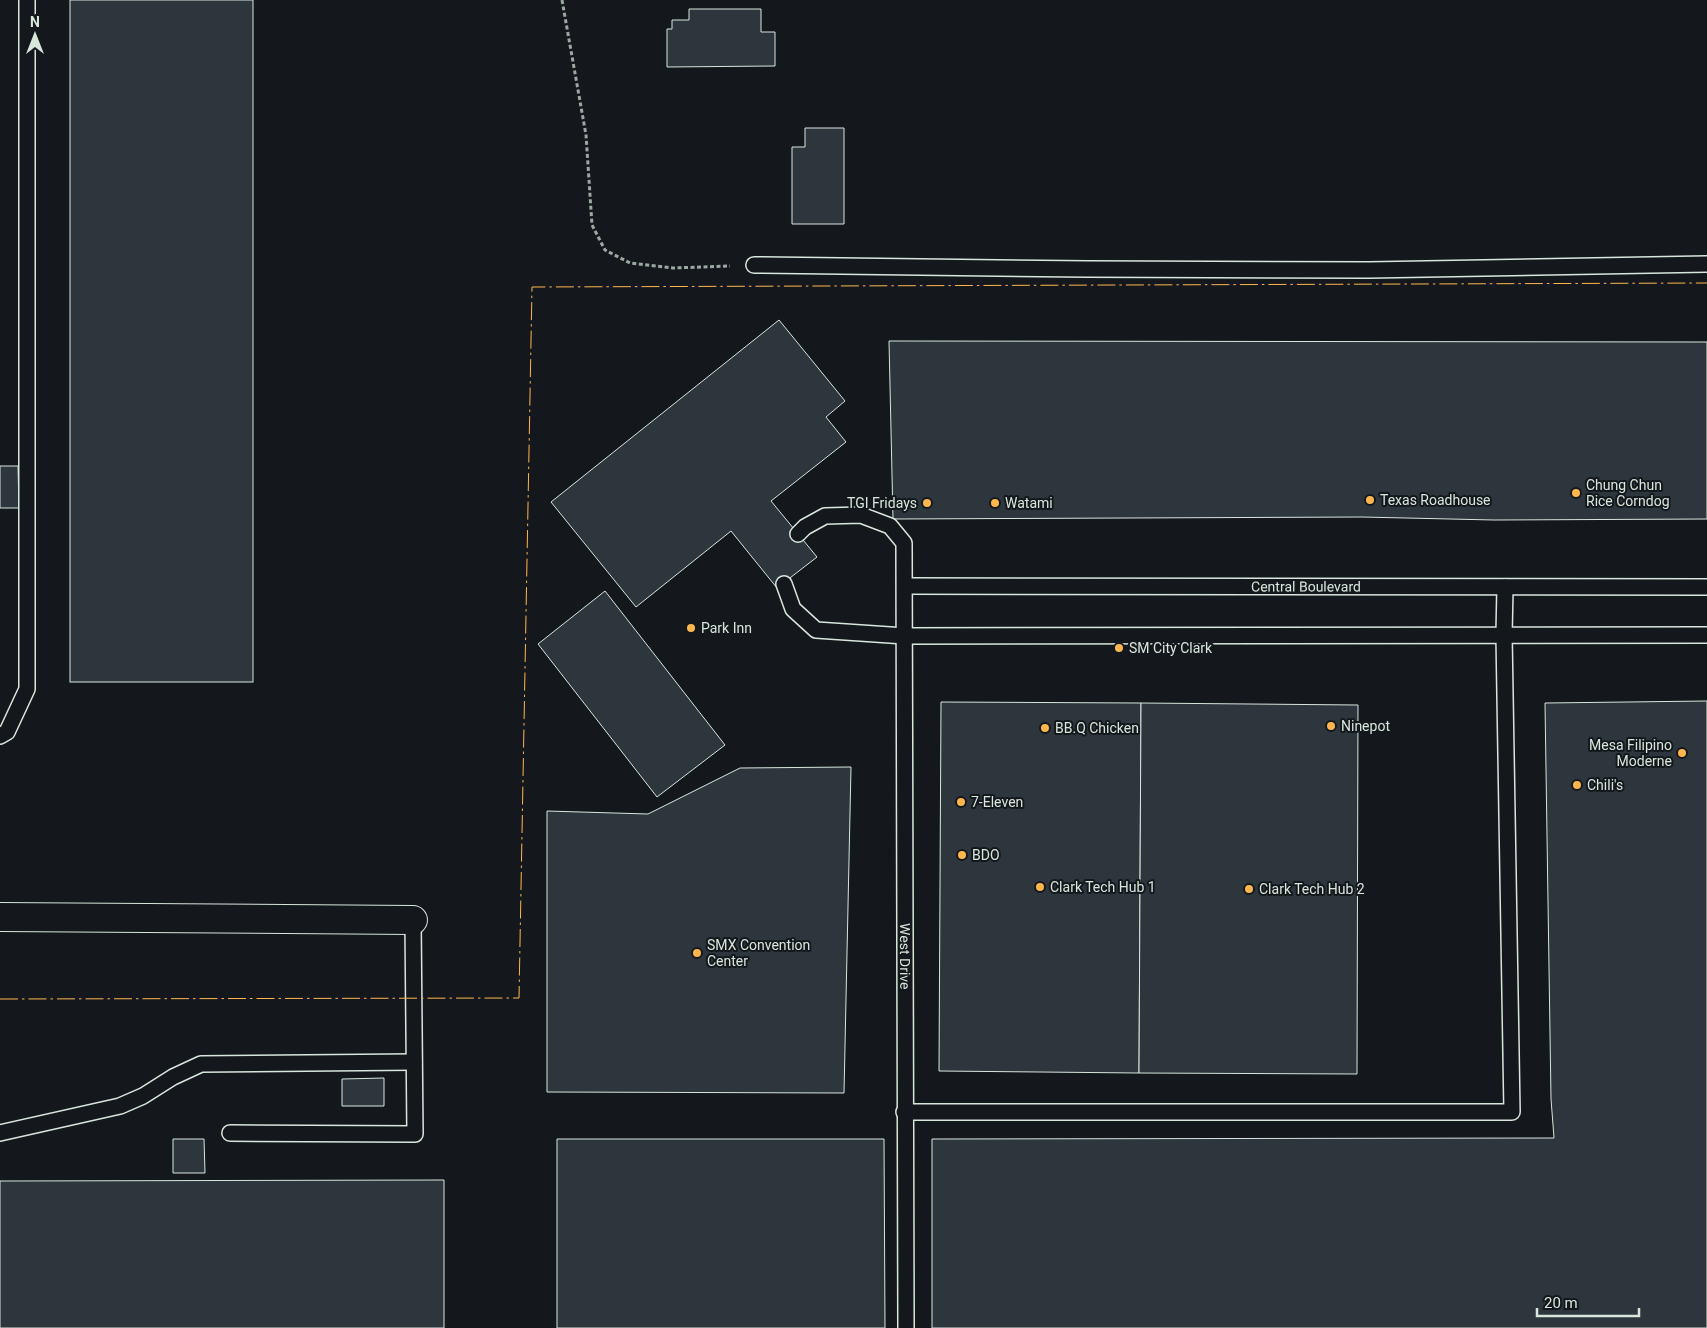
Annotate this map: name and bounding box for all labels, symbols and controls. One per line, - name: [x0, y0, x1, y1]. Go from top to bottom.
- north arrow: [10, 10, 60, 60]
- text: N: [30, 14, 40, 30]
- place label: Chung Chun Rice Corndog: [1586, 477, 1670, 509]
- marker: Chung Chun Rice Corndog: [1570, 487, 1582, 499]
- place label: Texas Roadhouse: [1380, 492, 1491, 508]
- marker: Texas Roadhouse: [1364, 494, 1376, 506]
- place label: TGI Fridays: [847, 495, 917, 511]
- place label: Watami: [1005, 495, 1053, 511]
- marker: TGI Fridays: [921, 497, 933, 509]
- marker: Watami: [989, 497, 1001, 509]
- street label: Central Boulevard: [1251, 578, 1361, 595]
- place label: Park Inn: [701, 620, 752, 636]
- marker: Park Inn: [685, 622, 697, 634]
- place label: SM City Clark: [1129, 640, 1213, 656]
- marker: SM City Clark: [1113, 642, 1125, 654]
- place label: Ninepot: [1341, 718, 1390, 734]
- place label: BB.Q Chicken: [1055, 720, 1139, 736]
- marker: Ninepot: [1325, 720, 1337, 732]
- marker: BB.Q Chicken: [1039, 722, 1051, 734]
- place label: Mesa Filipino Moderne: [1589, 737, 1672, 769]
- marker: Mesa Filipino Moderne: [1676, 747, 1688, 759]
- place label: Chili's: [1587, 777, 1623, 793]
- marker: Chili's: [1571, 779, 1583, 791]
- place label: 7-Eleven: [971, 794, 1023, 810]
- marker: 7-Eleven: [955, 796, 967, 808]
- place label: BDO: [972, 847, 1000, 863]
- marker: BDO: [956, 849, 968, 861]
- place label: Clark Tech Hub 1: [1050, 879, 1156, 895]
- marker: Clark Tech Hub 1: [1034, 881, 1046, 893]
- place label: Clark Tech Hub 2: [1259, 881, 1365, 897]
- marker: Clark Tech Hub 2: [1243, 883, 1255, 895]
- street label: West Drive: [897, 923, 913, 989]
- place label: SMX Convention Center: [707, 937, 810, 969]
- marker: SMX Convention Center: [691, 947, 703, 959]
- scale bar: [1537, 1286, 1640, 1318]
- text: 20 m: [1544, 1294, 1578, 1312]

